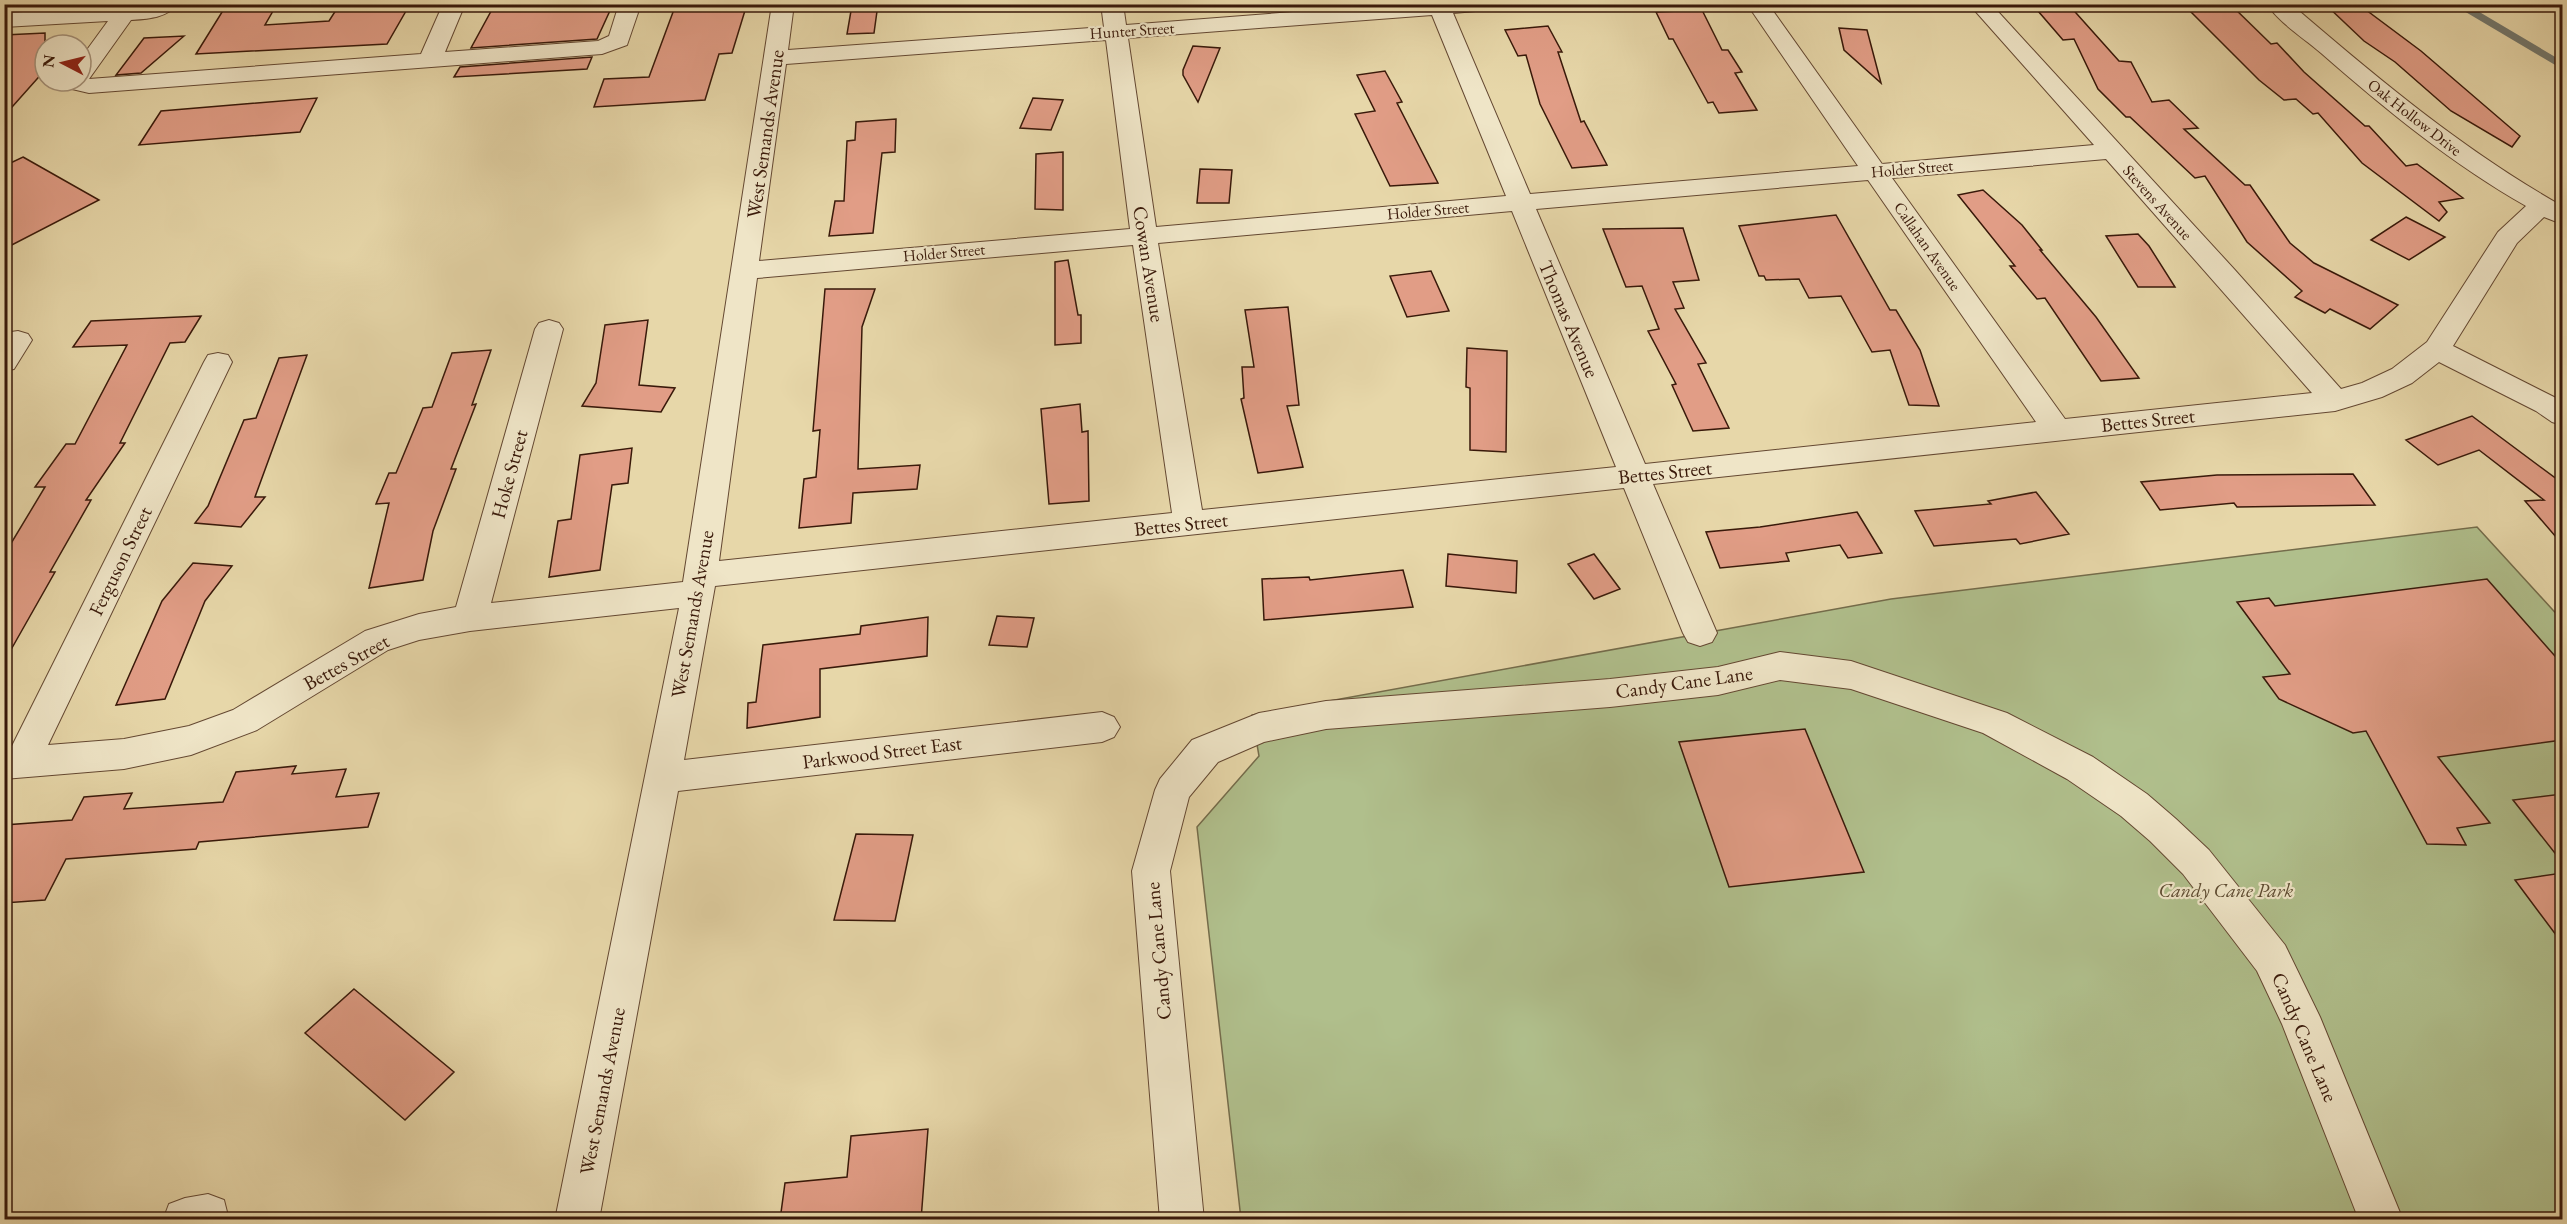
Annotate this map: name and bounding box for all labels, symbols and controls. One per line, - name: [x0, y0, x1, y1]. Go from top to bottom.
- street label: Hunter Street: [1089, 17, 1175, 44]
- north arrow: [33, 33, 93, 93]
- street label: West Semands Avenue: [740, 48, 790, 220]
- text: N: [37, 53, 60, 69]
- street label: Oak Hollow Drive: [2363, 74, 2466, 161]
- street label: Holder Street: [1870, 154, 1954, 183]
- street label: Stevens Avenue: [2118, 160, 2197, 244]
- street label: Holder Street: [1386, 196, 1470, 225]
- street label: Callahan Avenue: [1889, 198, 1966, 295]
- street label: Cowan Avenue: [1127, 204, 1171, 324]
- street label: Holder Street: [902, 238, 986, 267]
- street label: Thomas Avenue: [1533, 256, 1605, 382]
- street label: Bettes Street: [2100, 402, 2197, 438]
- street label: Hoke Street: [485, 426, 534, 521]
- street label: Bettes Street: [1617, 454, 1714, 490]
- street label: Ferguson Street: [82, 502, 158, 620]
- street label: Bettes Street: [1133, 506, 1230, 542]
- street label: West Semands Avenue: [664, 528, 720, 700]
- street label: Bettes Street: [298, 627, 394, 696]
- street label: Candy Cane Lane: [1614, 659, 1754, 704]
- street label: Parkwood Street East: [801, 729, 964, 775]
- park label: Candy Cane Park: [2159, 877, 2293, 903]
- street label: Candy Cane Lane: [1139, 881, 1177, 1021]
- street label: Candy Cane Lane: [2266, 968, 2344, 1106]
- street label: West Semands Avenue: [573, 1005, 631, 1177]

